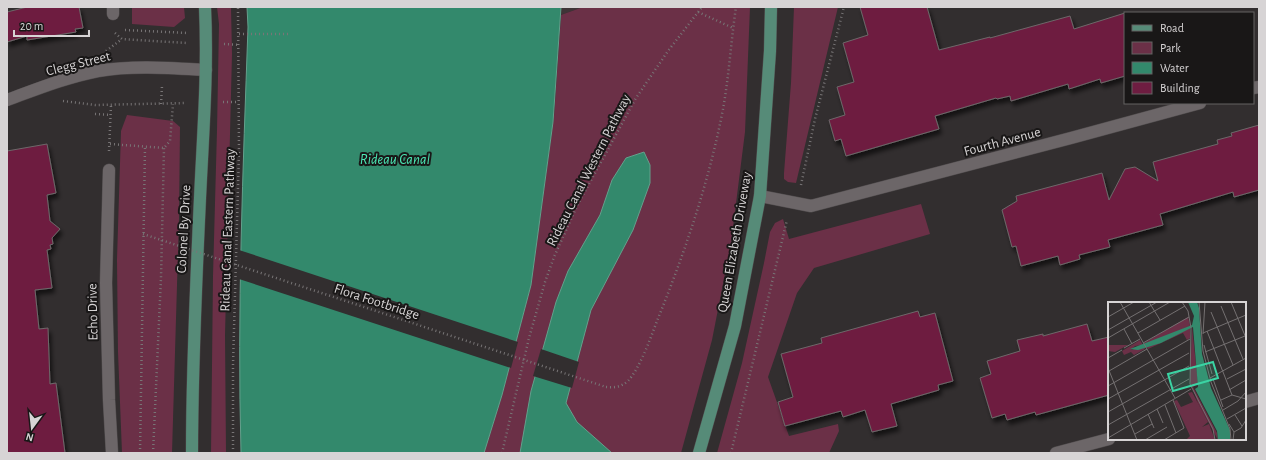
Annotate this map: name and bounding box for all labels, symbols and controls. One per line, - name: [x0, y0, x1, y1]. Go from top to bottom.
- scale bar: [14, 12, 89, 38]
- legend: [1124, 12, 1254, 104]
- text: 20 m: [20, 20, 43, 32]
- text: Road: [1160, 22, 1184, 34]
- text: Park: [1160, 42, 1181, 54]
- street label: Clegg Street: [45, 49, 112, 79]
- text: Water: [1160, 62, 1189, 74]
- text: Building: [1160, 82, 1200, 94]
- street label: Rideau Canal Western Pathway: [544, 92, 633, 249]
- street label: Fourth Avenue: [962, 125, 1042, 159]
- street label: Rideau Canal Eastern Pathway: [218, 148, 238, 312]
- water label: Rideau Canal: [360, 152, 431, 167]
- street label: Queen Elizabeth Driveway: [716, 171, 754, 314]
- street label: Colonel By Drive: [175, 185, 193, 274]
- street label: Flora Footbridge: [332, 282, 421, 322]
- street label: Echo Drive: [86, 283, 100, 341]
- inset map: [1108, 302, 1246, 440]
- north arrow: [12, 408, 52, 448]
- text: N: [24, 431, 35, 443]

